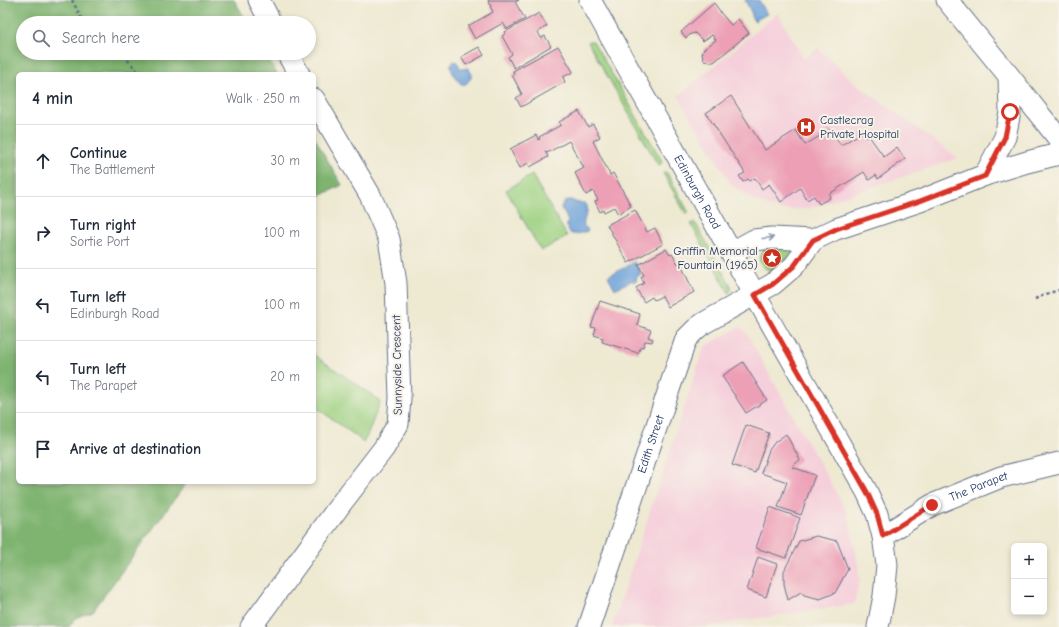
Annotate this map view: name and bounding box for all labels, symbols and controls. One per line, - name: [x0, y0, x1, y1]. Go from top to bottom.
- search box: [16, 16, 316, 60]
- icon: search: [30, 27, 52, 49]
- text: Search here: [62, 29, 140, 47]
- text: 4 min: [32, 89, 73, 108]
- text: Walk · 250 m: [226, 91, 300, 106]
- route start: [1001, 103, 1019, 121]
- place label: Castlecrag Private Hospital: [820, 113, 899, 141]
- hospital icon: Castlecrag Private Hospital: [795, 116, 817, 138]
- text: Continue: [70, 144, 127, 162]
- icon: ahead: [32, 150, 54, 172]
- street label: Edinburgh Road: [671, 152, 724, 232]
- text: 30 m: [270, 153, 300, 168]
- text: The Battlement: [70, 162, 154, 177]
- text: Turn right: [70, 216, 136, 234]
- icon: right: [32, 222, 54, 244]
- text: 100 m: [264, 225, 300, 240]
- text: Sortie Port: [70, 234, 129, 249]
- one-way arrow: [761, 235, 774, 242]
- place label: Griffin Memorial Fountain (1965): [673, 244, 758, 272]
- place icon: Griffin Memorial Fountain (1965): [761, 247, 783, 269]
- text: Turn left: [70, 288, 126, 306]
- icon: left: [32, 294, 54, 316]
- text: 100 m: [264, 297, 300, 312]
- text: Edinburgh Road: [70, 306, 160, 321]
- street label: Sunnyside Crescent: [389, 314, 405, 415]
- text: Turn left: [70, 360, 126, 378]
- icon: left: [32, 366, 54, 388]
- text: 20 m: [270, 369, 300, 384]
- text: The Parapet: [70, 378, 137, 393]
- street label: Edith Street: [634, 413, 667, 475]
- icon: arrive: [32, 438, 54, 460]
- text: Arrive at destination: [70, 440, 201, 458]
- street label: The Parapet: [947, 469, 1009, 504]
- route end: [923, 496, 941, 514]
- map controls: [1011, 543, 1047, 615]
- button: +: [1011, 543, 1047, 579]
- button: −: [1011, 579, 1047, 615]

